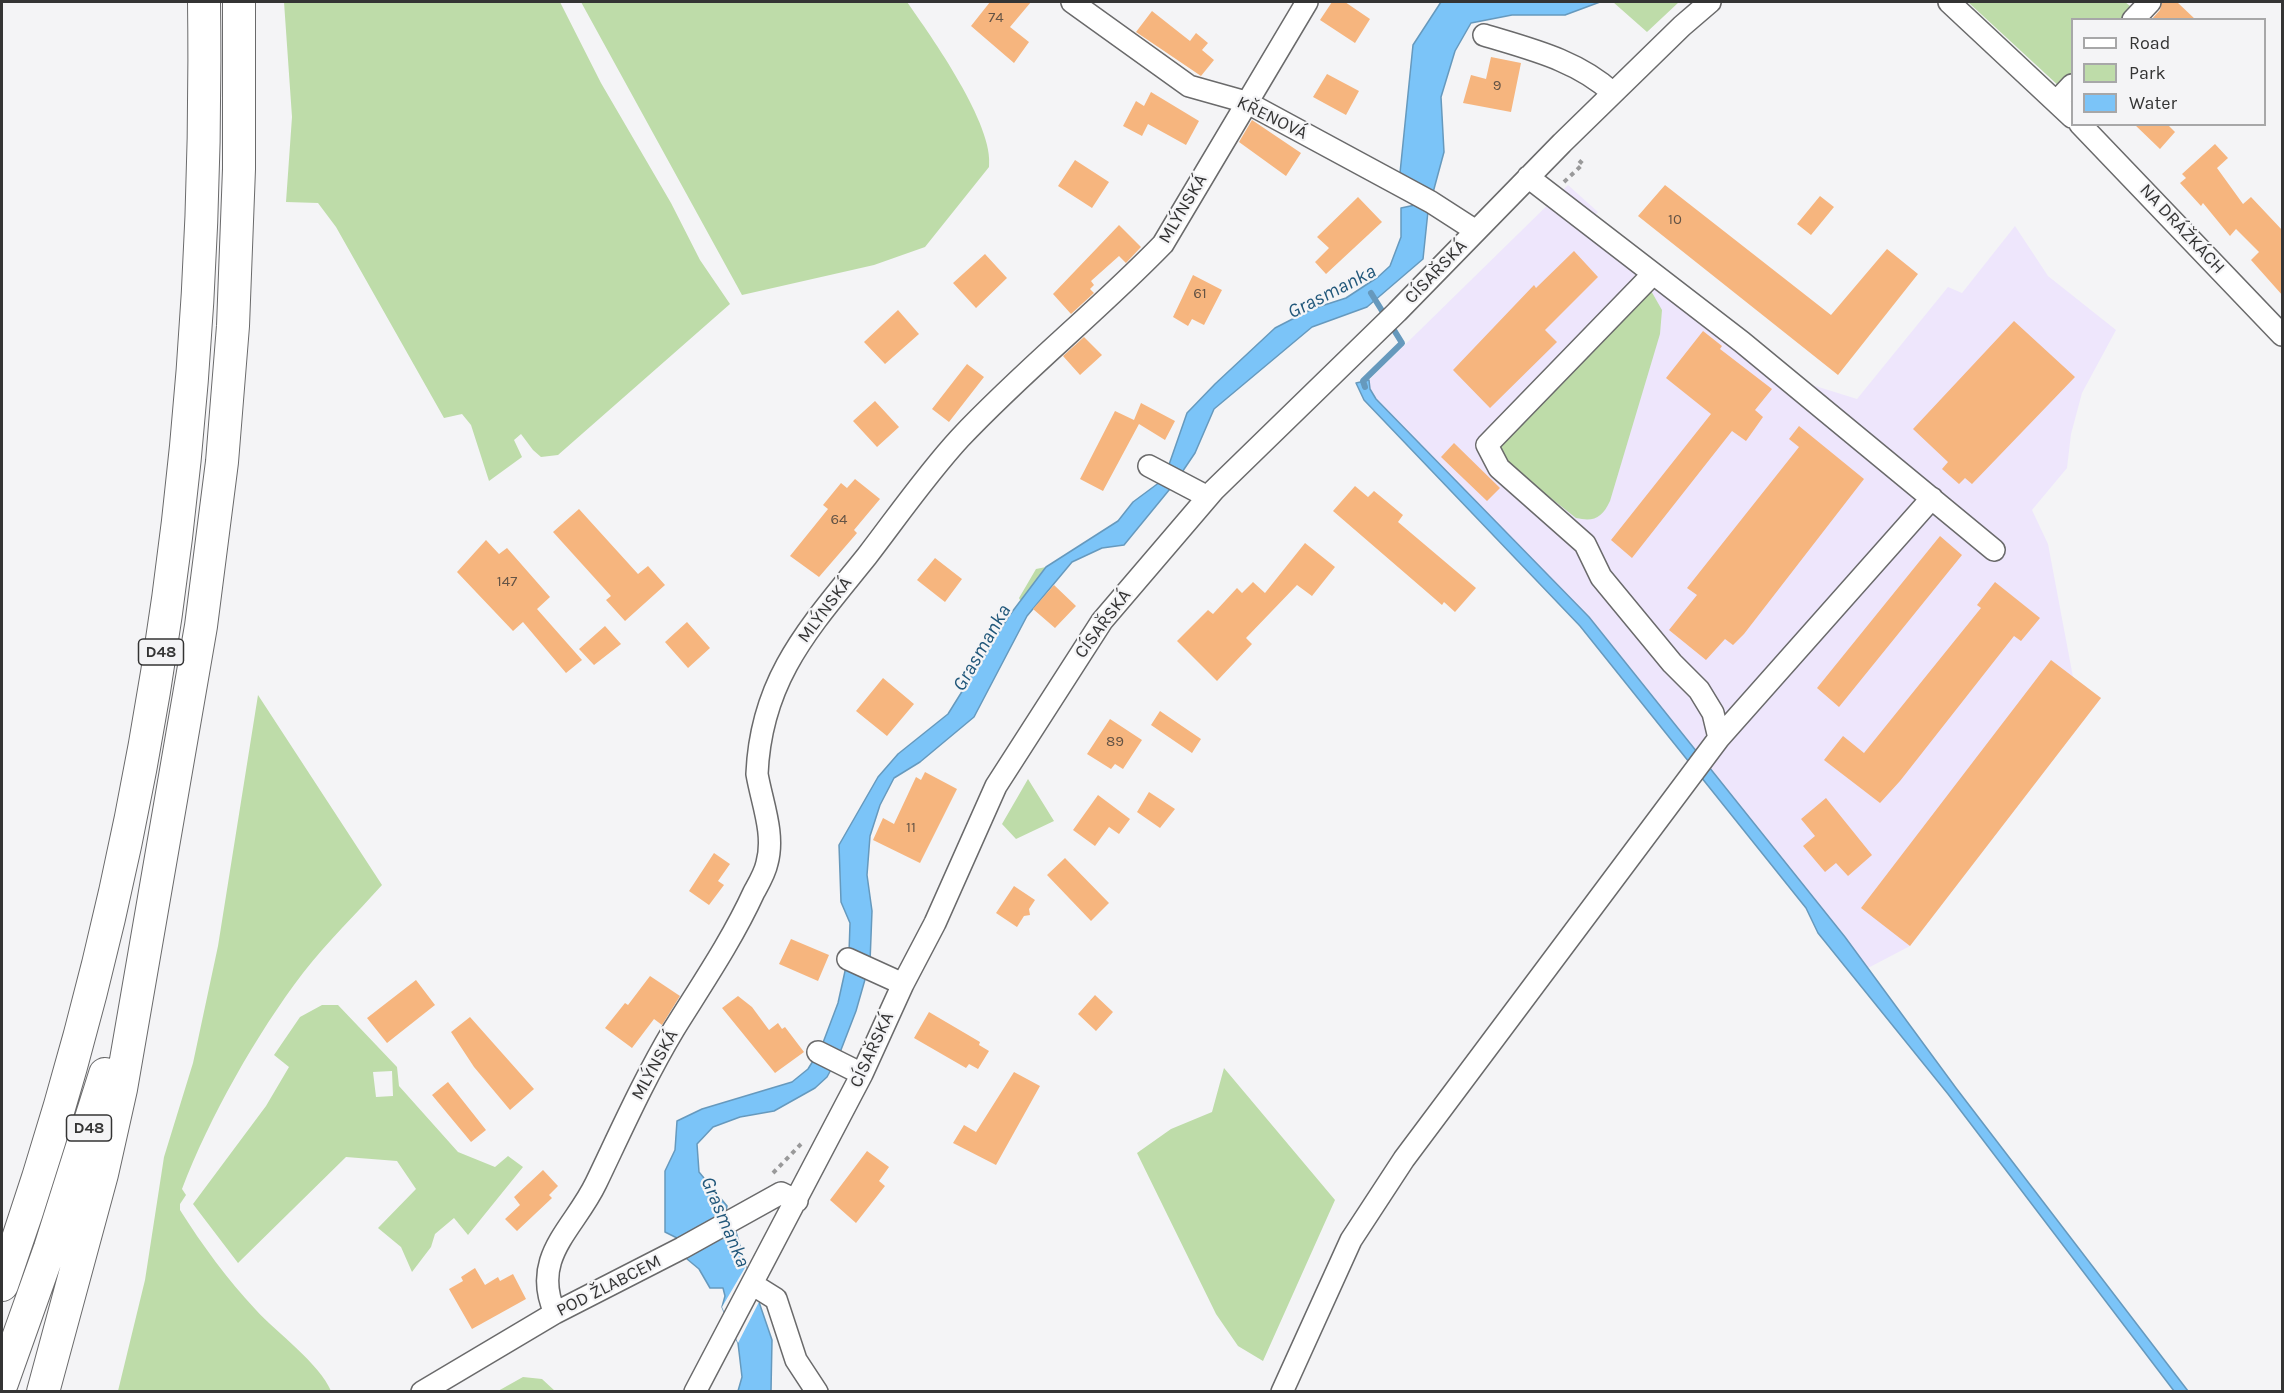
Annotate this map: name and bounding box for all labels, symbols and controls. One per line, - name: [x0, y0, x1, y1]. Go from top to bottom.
- house number: 74: [988, 9, 1004, 27]
- legend: [2071, 18, 2266, 126]
- text: Road: [2129, 32, 2170, 54]
- text: Park: [2129, 62, 2166, 84]
- house number: 9: [1493, 77, 1501, 95]
- street label: KŘENOVÁ: [1233, 92, 1311, 144]
- text: Water: [2129, 92, 2177, 114]
- street label: MLÝNSKÁ: [1154, 171, 1212, 247]
- street label: NA DRÁŽKÁCH: [2135, 180, 2229, 278]
- house number: 10: [1668, 211, 1682, 229]
- street label: CÍSAŘSKÁ: [1400, 236, 1472, 308]
- water label: Grasmanka: [1284, 260, 1380, 324]
- house number: 61: [1193, 285, 1207, 303]
- house number: 64: [831, 511, 847, 529]
- house number: 147: [497, 573, 517, 591]
- street label: MLÝNSKÁ: [793, 573, 857, 647]
- street label: CÍSAŘSKÁ: [1070, 585, 1136, 663]
- water label: Grasmanka: [948, 600, 1016, 696]
- road number: D48: [138, 639, 184, 665]
- house number: 89: [1106, 733, 1124, 751]
- house number: 11: [906, 819, 916, 837]
- street label: CÍSAŘSKÁ: [845, 1009, 899, 1091]
- street label: MLÝNSKÁ: [627, 1026, 683, 1104]
- road number: D48: [66, 1115, 112, 1141]
- water label: Grasmanka: [695, 1173, 755, 1271]
- street label: POD ŽLABCEM: [553, 1250, 665, 1322]

